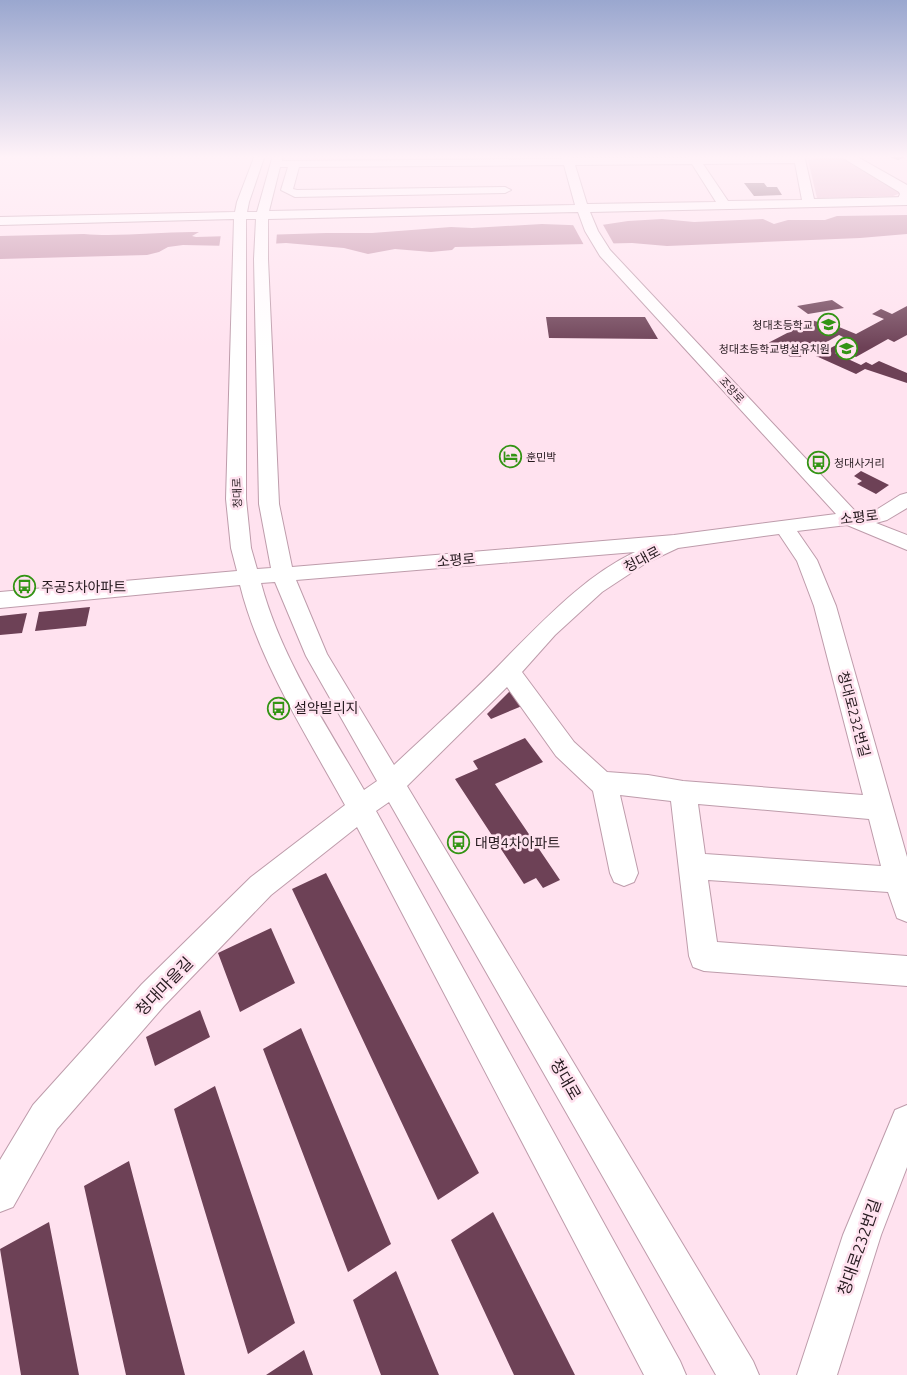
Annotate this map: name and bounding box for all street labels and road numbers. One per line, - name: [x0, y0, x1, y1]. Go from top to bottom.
- street label: 조양로: [717, 375, 747, 405]
- street label: 청대로: [230, 478, 244, 508]
- street label: 소평로: [839, 507, 879, 527]
- street label: 청대로: [621, 543, 663, 575]
- street label: 소평로: [436, 550, 476, 570]
- street label: 청대로232번길: [835, 669, 873, 759]
- street label: 청대마을길: [132, 953, 196, 1019]
- street label: 청대로: [547, 1055, 585, 1103]
- street label: 청대로232번길: [834, 1196, 884, 1298]

